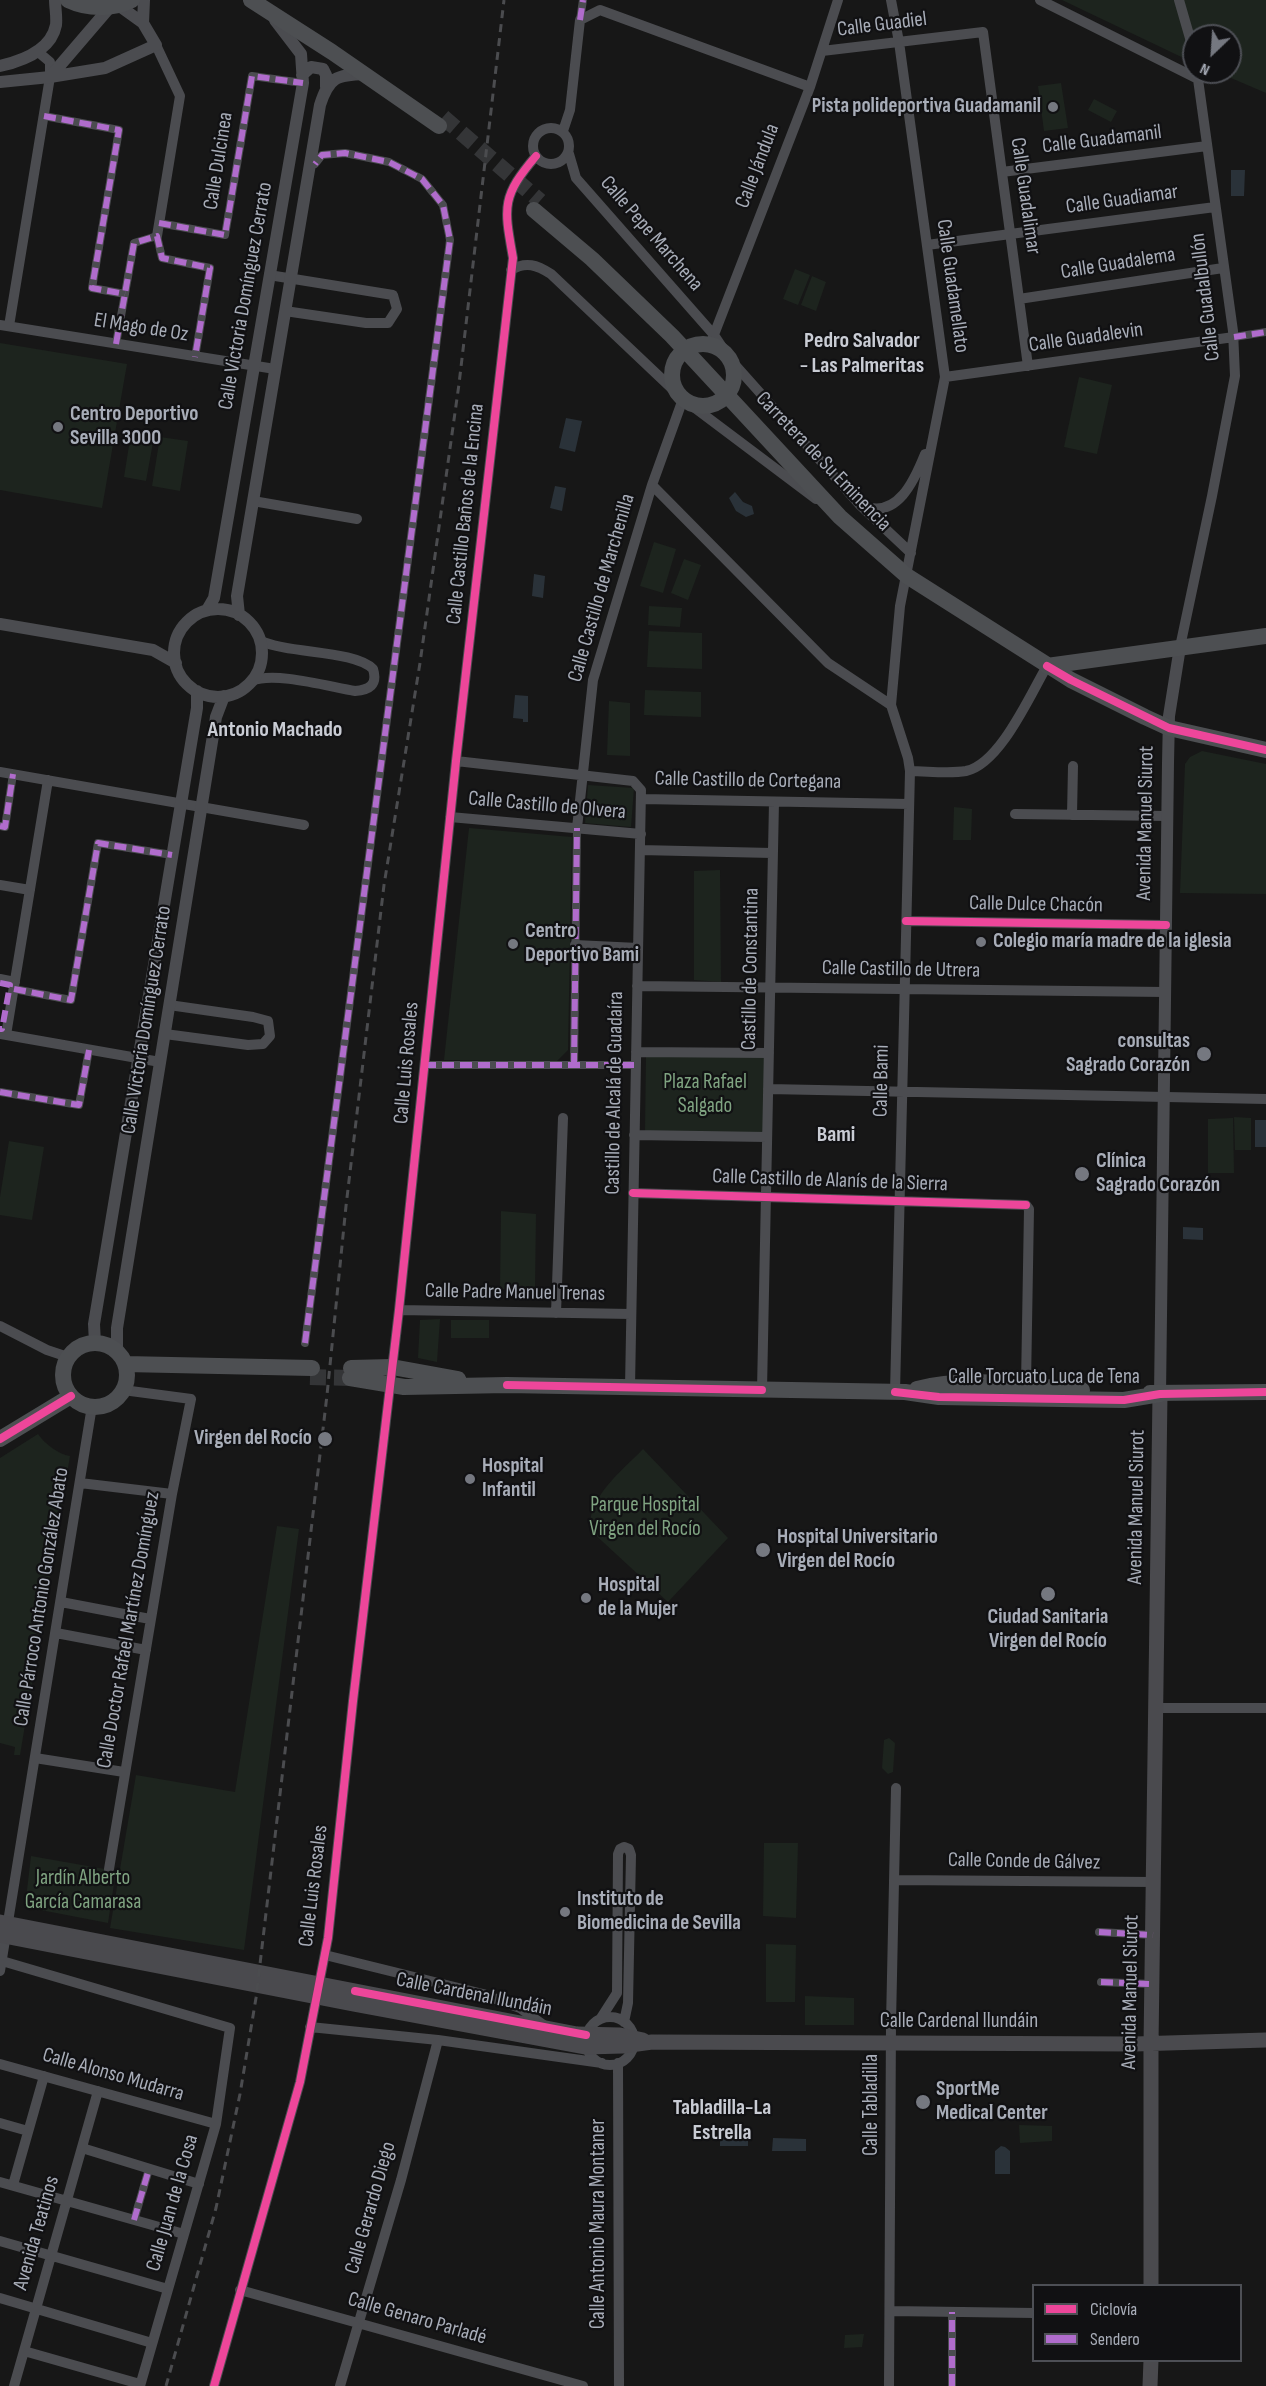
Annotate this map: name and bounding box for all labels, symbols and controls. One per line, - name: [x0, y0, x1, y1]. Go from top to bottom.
- street label: Calle Guadiel: [836, 7, 928, 43]
- north arrow: [1182, 24, 1242, 84]
- text: N: [1197, 59, 1213, 79]
- place label: Pista polideportiva Guadamanil: [812, 94, 1041, 120]
- marker: Pista polideportiva Guadamanil: [1046, 100, 1060, 114]
- street label: Calle Dulcinea: [199, 110, 239, 212]
- street label: Calle Jándula: [730, 120, 786, 212]
- street label: Calle Guadamanil: [1041, 120, 1163, 160]
- street label: Calle Guadalimar: [1004, 136, 1046, 256]
- street label: Calle Pepe Marchena: [594, 171, 708, 297]
- street label: Calle Victoria Domínguez Cerrato: [214, 180, 278, 412]
- street label: Calle Guadiamar: [1064, 180, 1180, 220]
- street label: Calle Guadamellato: [930, 218, 974, 354]
- street label: Calle Guadalbullón: [1186, 232, 1226, 362]
- street label: Calle Guadalema: [1059, 243, 1177, 285]
- street label: El Mago de Oz: [92, 308, 190, 348]
- street label: Calle Guadalevin: [1027, 318, 1145, 358]
- district label: Pedro Salvador - Las Palmeritas: [800, 328, 924, 380]
- street label: Carretera de Su Eminencia: [750, 387, 896, 537]
- place label: Centro Deportivo Sevilla 3000: [70, 402, 199, 452]
- street label: Calle Castillo Baños de la Encina: [442, 402, 490, 626]
- marker: Centro Deportivo Sevilla 3000: [51, 420, 65, 434]
- street label: Calle Castillo de Marchenilla: [563, 491, 641, 685]
- district label: Antonio Machado: [208, 717, 342, 743]
- street label: Avenida Manuel Siurot: [1132, 745, 1160, 901]
- street label: Calle Castillo de Cortegana: [654, 767, 842, 795]
- street label: Calle Castillo de Olvera: [467, 787, 627, 825]
- street label: Castillo de Constantina: [737, 888, 765, 1050]
- street label: Calle Dulce Chacón: [969, 891, 1103, 919]
- street label: Calle Victoria Domínguez Cerrato: [117, 904, 177, 1136]
- place label: Centro Deportivo Bami: [525, 919, 639, 969]
- place label: Colegio maría madre de la iglesia: [993, 929, 1232, 955]
- marker: Colegio maría madre de la iglesia: [974, 935, 988, 949]
- marker: Centro Deportivo Bami: [506, 937, 520, 951]
- street label: Calle Castillo de Utrera: [822, 956, 980, 984]
- street label: Castillo de Alcalá de Guadaíra: [601, 991, 629, 1195]
- street label: Calle Luis Rosales: [389, 1001, 425, 1125]
- place label: consultas Sagrado Corazón: [1066, 1029, 1190, 1079]
- street label: Calle Bami: [869, 1045, 895, 1117]
- marker: consultas Sagrado Corazón: [1195, 1045, 1213, 1063]
- park label: Plaza Rafael Salgado: [663, 1070, 747, 1120]
- district label: Bami: [817, 1122, 855, 1148]
- place label: Clínica Sagrado Corazón: [1096, 1149, 1220, 1199]
- street label: Calle Castillo de Alanís de la Sierra: [712, 1164, 948, 1198]
- marker: Clínica Sagrado Corazón: [1073, 1165, 1091, 1183]
- street label: Calle Padre Manuel Trenas: [425, 1279, 605, 1307]
- street label: Calle Torcuato Luca de Tena: [948, 1365, 1140, 1391]
- place label: Virgen del Rocío: [194, 1426, 312, 1452]
- street label: Avenida Manuel Siurot: [1123, 1429, 1151, 1585]
- marker: Virgen del Rocío: [316, 1430, 334, 1448]
- place label: Hospital Infantil: [482, 1454, 544, 1504]
- street label: Calle Párroco Antonio González Abato: [9, 1466, 75, 1728]
- marker: Hospital Infantil: [463, 1472, 477, 1486]
- street label: Calle Doctor Rafael Martínez Domínguez: [92, 1490, 166, 1770]
- park label: Parque Hospital Virgen del Rocío: [589, 1493, 701, 1543]
- place label: Hospital Universitario Virgen del Rocío: [777, 1525, 938, 1575]
- marker: Hospital Universitario Virgen del Rocío: [754, 1541, 772, 1559]
- place label: Hospital de la Mujer: [598, 1573, 678, 1623]
- marker: Ciudad Sanitaria Virgen del Rocío: [1039, 1585, 1057, 1603]
- marker: Hospital de la Mujer: [579, 1591, 593, 1605]
- place label: Ciudad Sanitaria Virgen del Rocío: [988, 1605, 1108, 1655]
- street label: Calle Luis Rosales: [294, 1824, 334, 1948]
- street label: Calle Conde de Gálvez: [947, 1848, 1101, 1876]
- park label: Jardín Alberto García Camarasa: [25, 1866, 141, 1916]
- place label: Instituto de Biomedicina de Sevilla: [577, 1887, 741, 1937]
- marker: Instituto de Biomedicina de Sevilla: [558, 1905, 572, 1919]
- street label: Avenida Manuel Siurot: [1117, 1914, 1145, 2070]
- street label: Calle Cardenal Ilundáin: [394, 1968, 554, 2022]
- street label: Calle Cardenal Ilundáin: [880, 2009, 1038, 2035]
- street label: Calle Alonso Mudarra: [39, 2043, 187, 2107]
- street label: Calle Tabladilla: [859, 2054, 885, 2156]
- place label: SportMe Medical Center: [936, 2077, 1048, 2127]
- marker: SportMe Medical Center: [914, 2093, 932, 2111]
- district label: Tabladilla-La Estrella: [673, 2095, 771, 2146]
- street label: Calle Antonio Maura Montaner: [586, 2119, 612, 2329]
- street label: Calle Juan de la Cosa: [141, 2132, 205, 2274]
- street label: Calle Gerardo Diego: [340, 2139, 402, 2277]
- street label: Avenida Teatinos: [9, 2173, 65, 2293]
- legend: [1032, 2284, 1242, 2362]
- street label: Calle Genaro Parladé: [345, 2287, 489, 2351]
- text: Ciclovía: [1090, 2299, 1137, 2320]
- text: Sendero: [1090, 2329, 1140, 2350]

